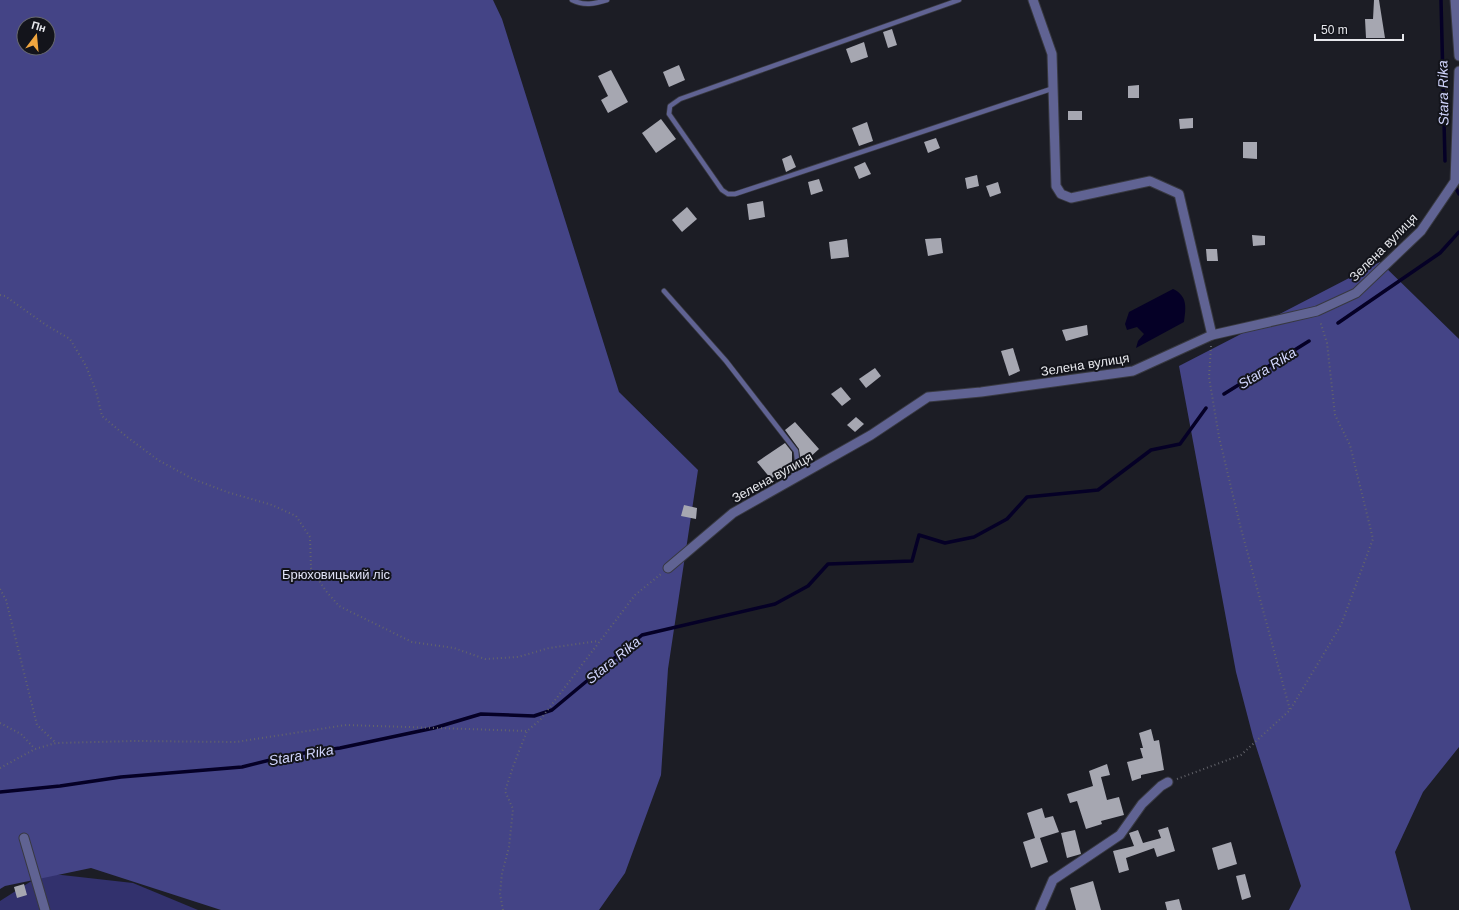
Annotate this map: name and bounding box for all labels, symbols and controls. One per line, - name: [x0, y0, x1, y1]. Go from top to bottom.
- north arrow: [16, 16, 56, 56]
- scale bar: [1315, 16, 1403, 42]
- text: Пн: [30, 19, 47, 34]
- text: 50 m: [1321, 23, 1348, 37]
- water label: Stara Rika: [1434, 60, 1452, 126]
- street label: Зелена вулиця: [1346, 210, 1420, 284]
- water label: Stara Rika: [1235, 344, 1299, 392]
- street label: Зелена вулиця: [1040, 350, 1131, 379]
- street label: Зелена вулиця: [729, 449, 815, 506]
- park label: Брюховицький ліс: [282, 567, 391, 582]
- water label: Stara Rika: [583, 633, 644, 687]
- water label: Stara Rika: [267, 741, 335, 769]

